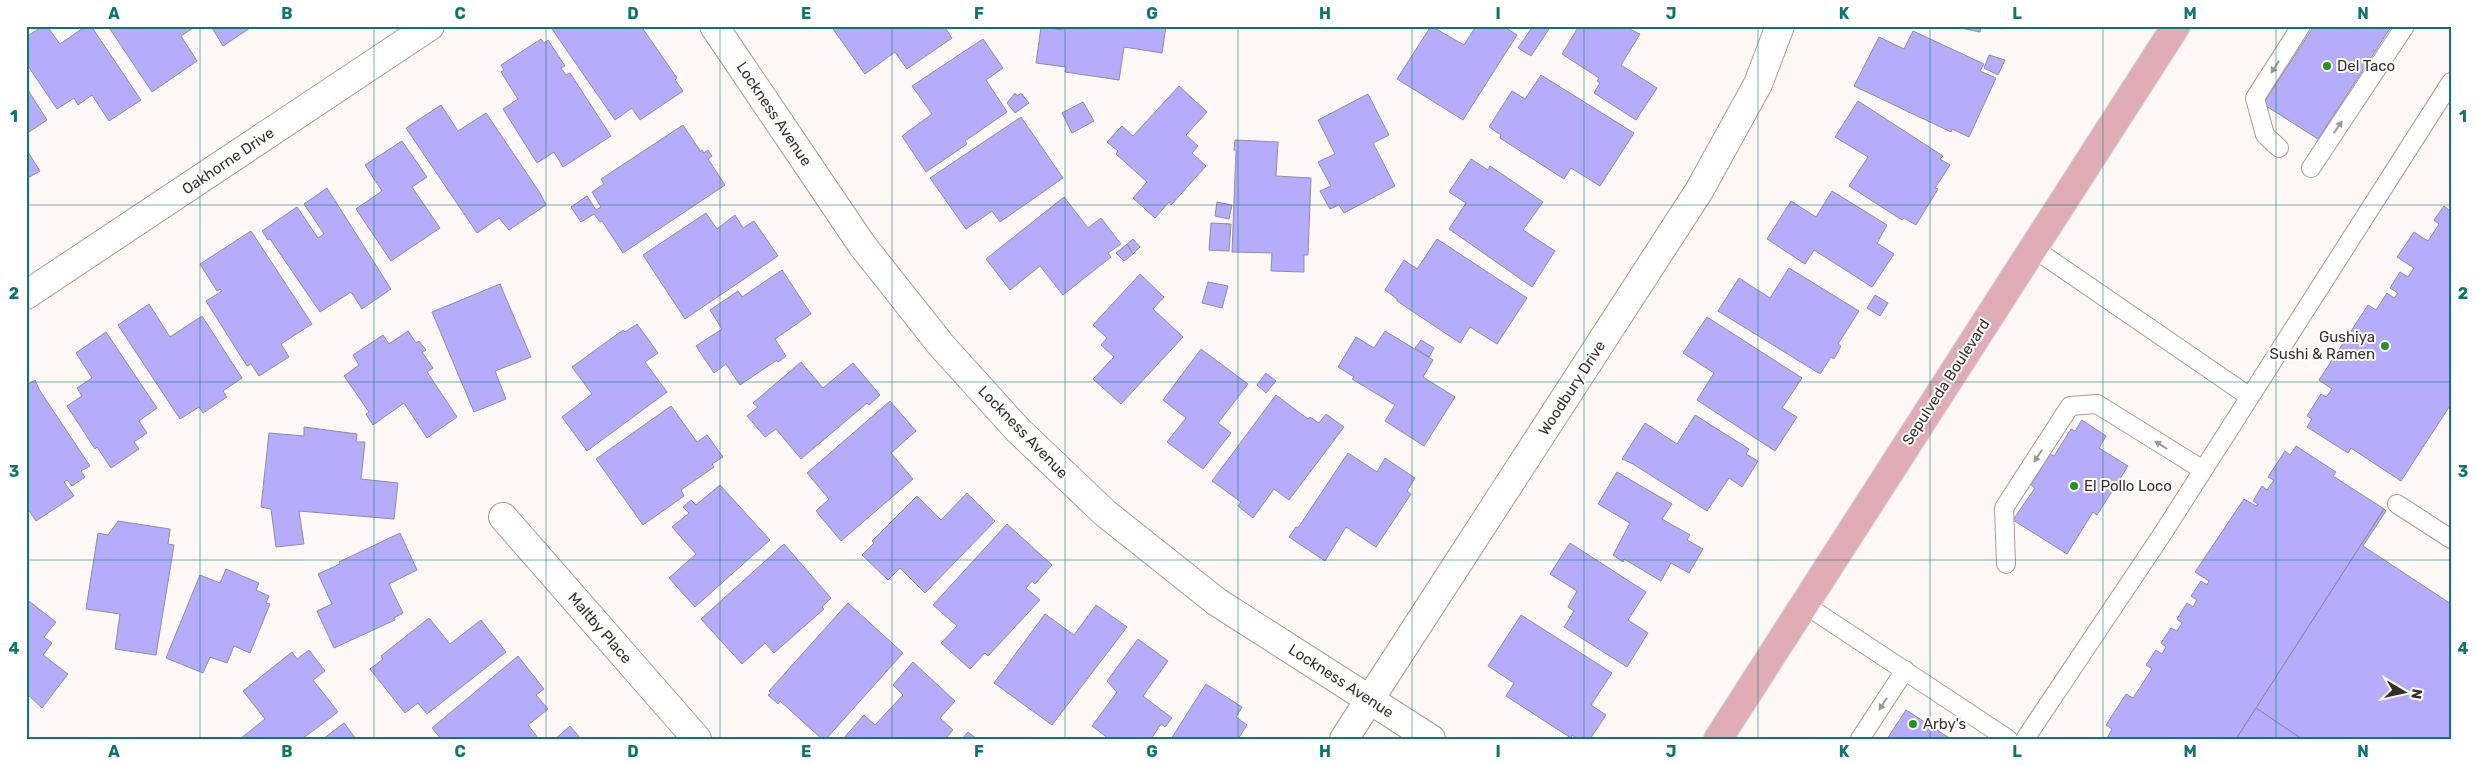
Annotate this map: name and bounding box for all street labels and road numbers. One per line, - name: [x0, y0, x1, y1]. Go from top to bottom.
- street label: Lockness Avenue: [733, 59, 815, 169]
- street label: Oakhorne Drive: [179, 124, 277, 198]
- street label: Sepulveda Boulevard: [1898, 316, 1994, 448]
- street label: Woodbury Drive: [1535, 337, 1609, 439]
- street label: Lockness Avenue: [974, 382, 1072, 482]
- street label: Maltby Place: [564, 589, 636, 667]
- street label: Lockness Avenue: [1285, 640, 1397, 722]

